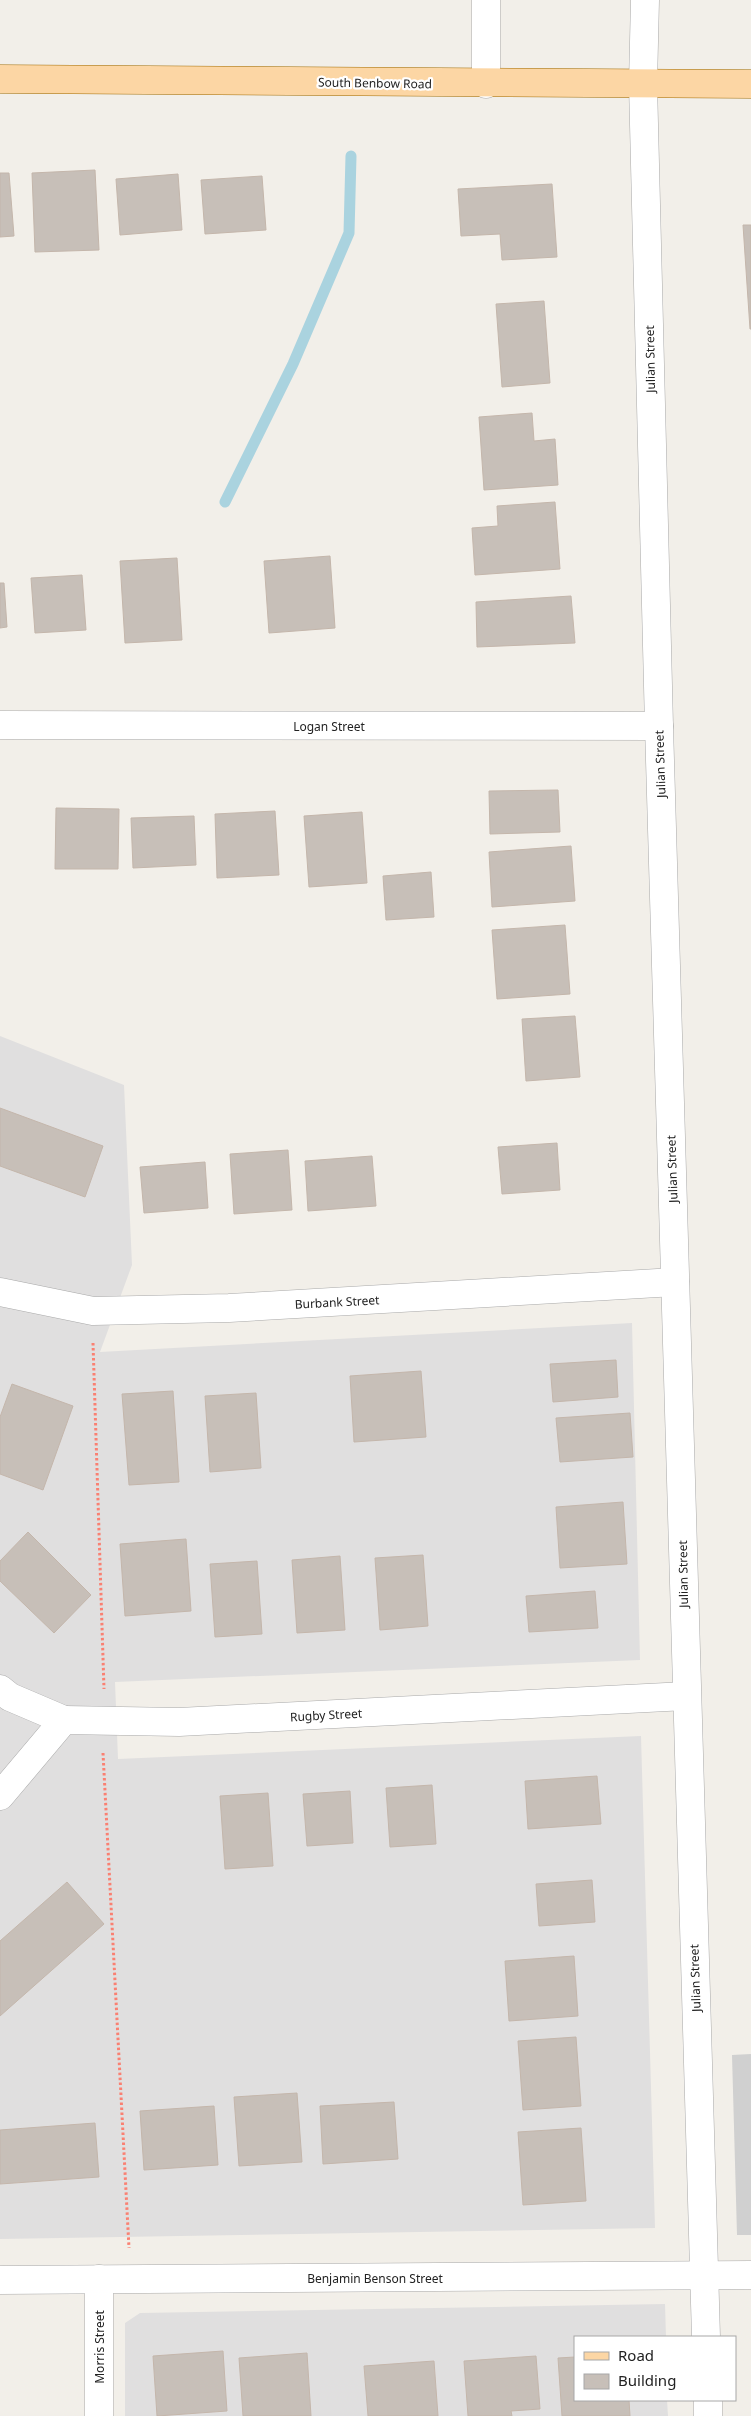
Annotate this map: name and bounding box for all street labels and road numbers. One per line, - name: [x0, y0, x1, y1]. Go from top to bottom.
- street label: South Benbow Road: [318, 74, 432, 92]
- street label: Julian Street: [641, 324, 659, 394]
- street label: Logan Street: [293, 718, 366, 735]
- street label: Julian Street: [650, 729, 670, 799]
- street label: Julian Street: [662, 1134, 682, 1204]
- street label: Burbank Street: [294, 1291, 380, 1313]
- street label: Julian Street: [674, 1539, 692, 1609]
- street label: Rugby Street: [290, 1705, 363, 1725]
- street label: Julian Street: [685, 1943, 705, 2013]
- street label: Benjamin Benson Street: [307, 2270, 444, 2287]
- street label: Morris Street: [91, 2310, 108, 2384]

